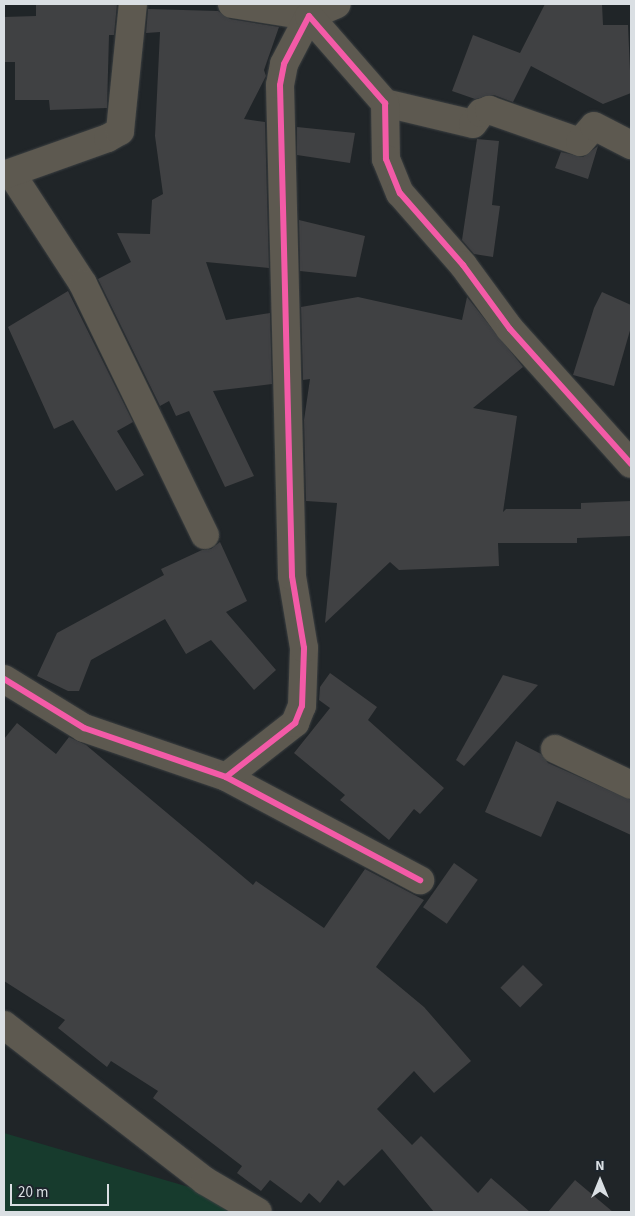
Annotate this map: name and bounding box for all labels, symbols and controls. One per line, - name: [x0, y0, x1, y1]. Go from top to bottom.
- north arrow: [575, 1156, 625, 1206]
- text: N: [595, 1156, 605, 1176]
- scale bar: [12, 1174, 111, 1206]
- text: 20 m: [18, 1182, 48, 1203]

